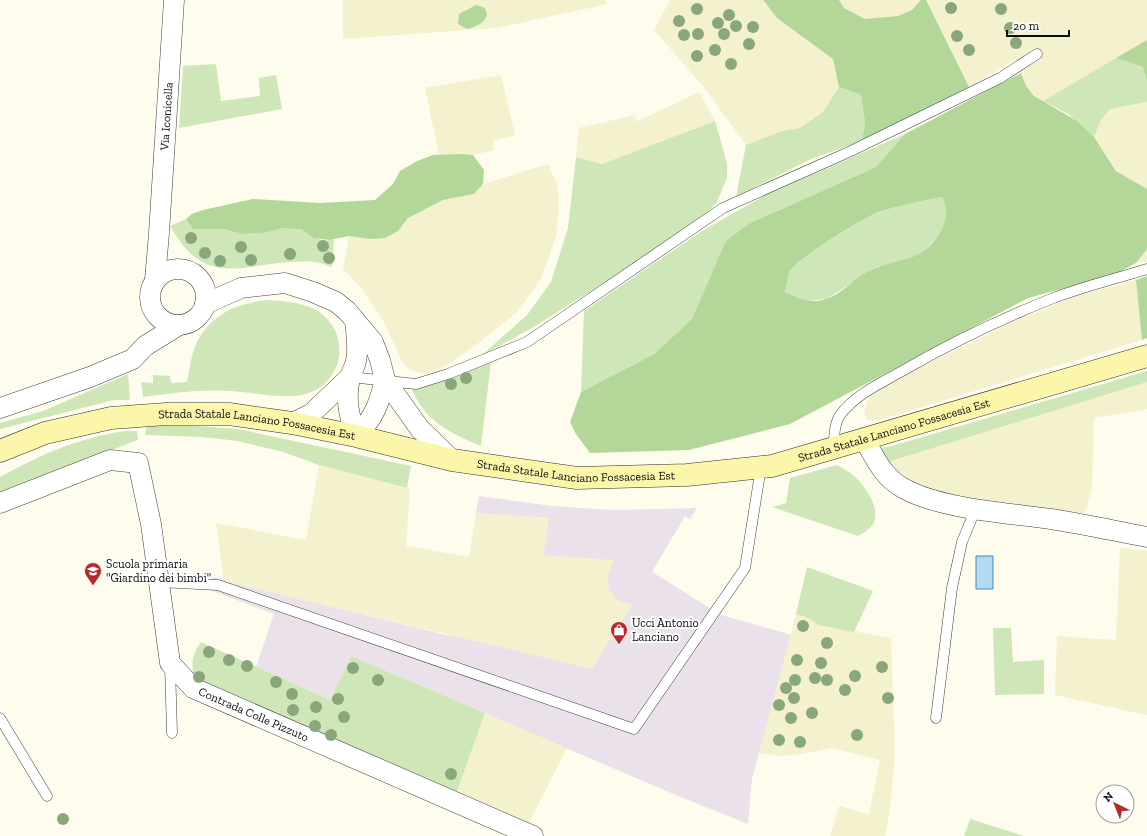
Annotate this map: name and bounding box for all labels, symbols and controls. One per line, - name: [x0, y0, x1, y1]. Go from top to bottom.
- scale bar: [1007, 12, 1069, 38]
- text: 20 m: [1013, 19, 1040, 33]
- street label: Via Iconicella: [157, 82, 176, 152]
- street label: Strada Statale Lanciano Fossacesia Est: [796, 395, 992, 465]
- street label: Strada Statale Lanciano Fossacesia Est: [158, 407, 357, 443]
- street label: Strada Statale Lanciano Fossacesia Est: [476, 457, 676, 485]
- place label: Scuola primaria "Giardino dei bimbi": [106, 557, 211, 585]
- school or university icon: Scuola primaria "Giardino dei bimbi": [83, 561, 103, 586]
- place label: Ucci Antonio Lanciano: [632, 616, 699, 644]
- shop icon: Ucci Antonio Lanciano: [609, 620, 629, 645]
- street label: Contrada Colle Pizzuto: [196, 684, 311, 744]
- north arrow: [1095, 784, 1135, 824]
- text: N: [1101, 789, 1116, 805]

